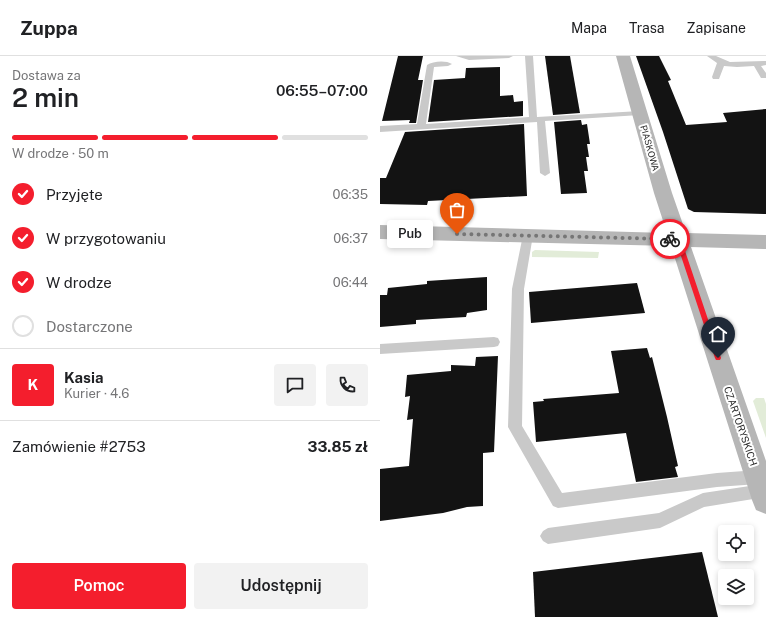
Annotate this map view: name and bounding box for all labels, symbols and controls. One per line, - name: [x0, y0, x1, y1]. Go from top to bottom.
- text: Zuppa: [20, 17, 78, 39]
- text: Mapa: [571, 20, 607, 36]
- text: Trasa: [629, 20, 665, 36]
- text: Zapisane: [687, 20, 746, 36]
- text: Dostawa za: [12, 68, 81, 83]
- text: 2 min: [12, 82, 79, 113]
- text: 06:55–07:00: [276, 82, 368, 99]
- street label: PIASKOWA: [638, 124, 662, 173]
- text: W drodze · 50 m: [12, 146, 109, 161]
- icon: check: [12, 183, 34, 205]
- text: Przyjęte: [46, 186, 103, 203]
- text: 06:35: [333, 187, 368, 202]
- pin: [440, 193, 474, 234]
- icon: bag: [446, 199, 468, 221]
- courier: [650, 219, 690, 259]
- callout: Pub: [387, 220, 433, 248]
- text: Pub: [398, 226, 422, 241]
- icon: check: [12, 227, 34, 249]
- icon: bike: [659, 228, 681, 250]
- text: W przygotowaniu: [46, 230, 166, 247]
- text: 06:37: [333, 231, 368, 246]
- icon: check: [12, 271, 34, 293]
- text: W drodze: [46, 274, 112, 291]
- text: 06:44: [333, 275, 368, 290]
- pin: [701, 317, 735, 358]
- text: Dostarczone: [46, 318, 133, 335]
- icon: home: [707, 323, 729, 345]
- button: chat: [274, 364, 316, 406]
- button: phone: [326, 364, 368, 406]
- text: Kasia: [64, 369, 103, 386]
- text: K: [28, 376, 38, 393]
- street label: CZARTORYSKICH: [722, 385, 760, 467]
- text: Kurier · 4.6: [64, 386, 129, 401]
- text: Zamówienie #2753: [12, 438, 146, 455]
- text: 33.85 zł: [307, 438, 368, 455]
- map controls: [718, 525, 754, 605]
- button: locate: [718, 525, 754, 561]
- button: Pomoc: [12, 563, 186, 609]
- button: Udostępnij: [194, 563, 368, 609]
- button: layers: [718, 569, 754, 605]

